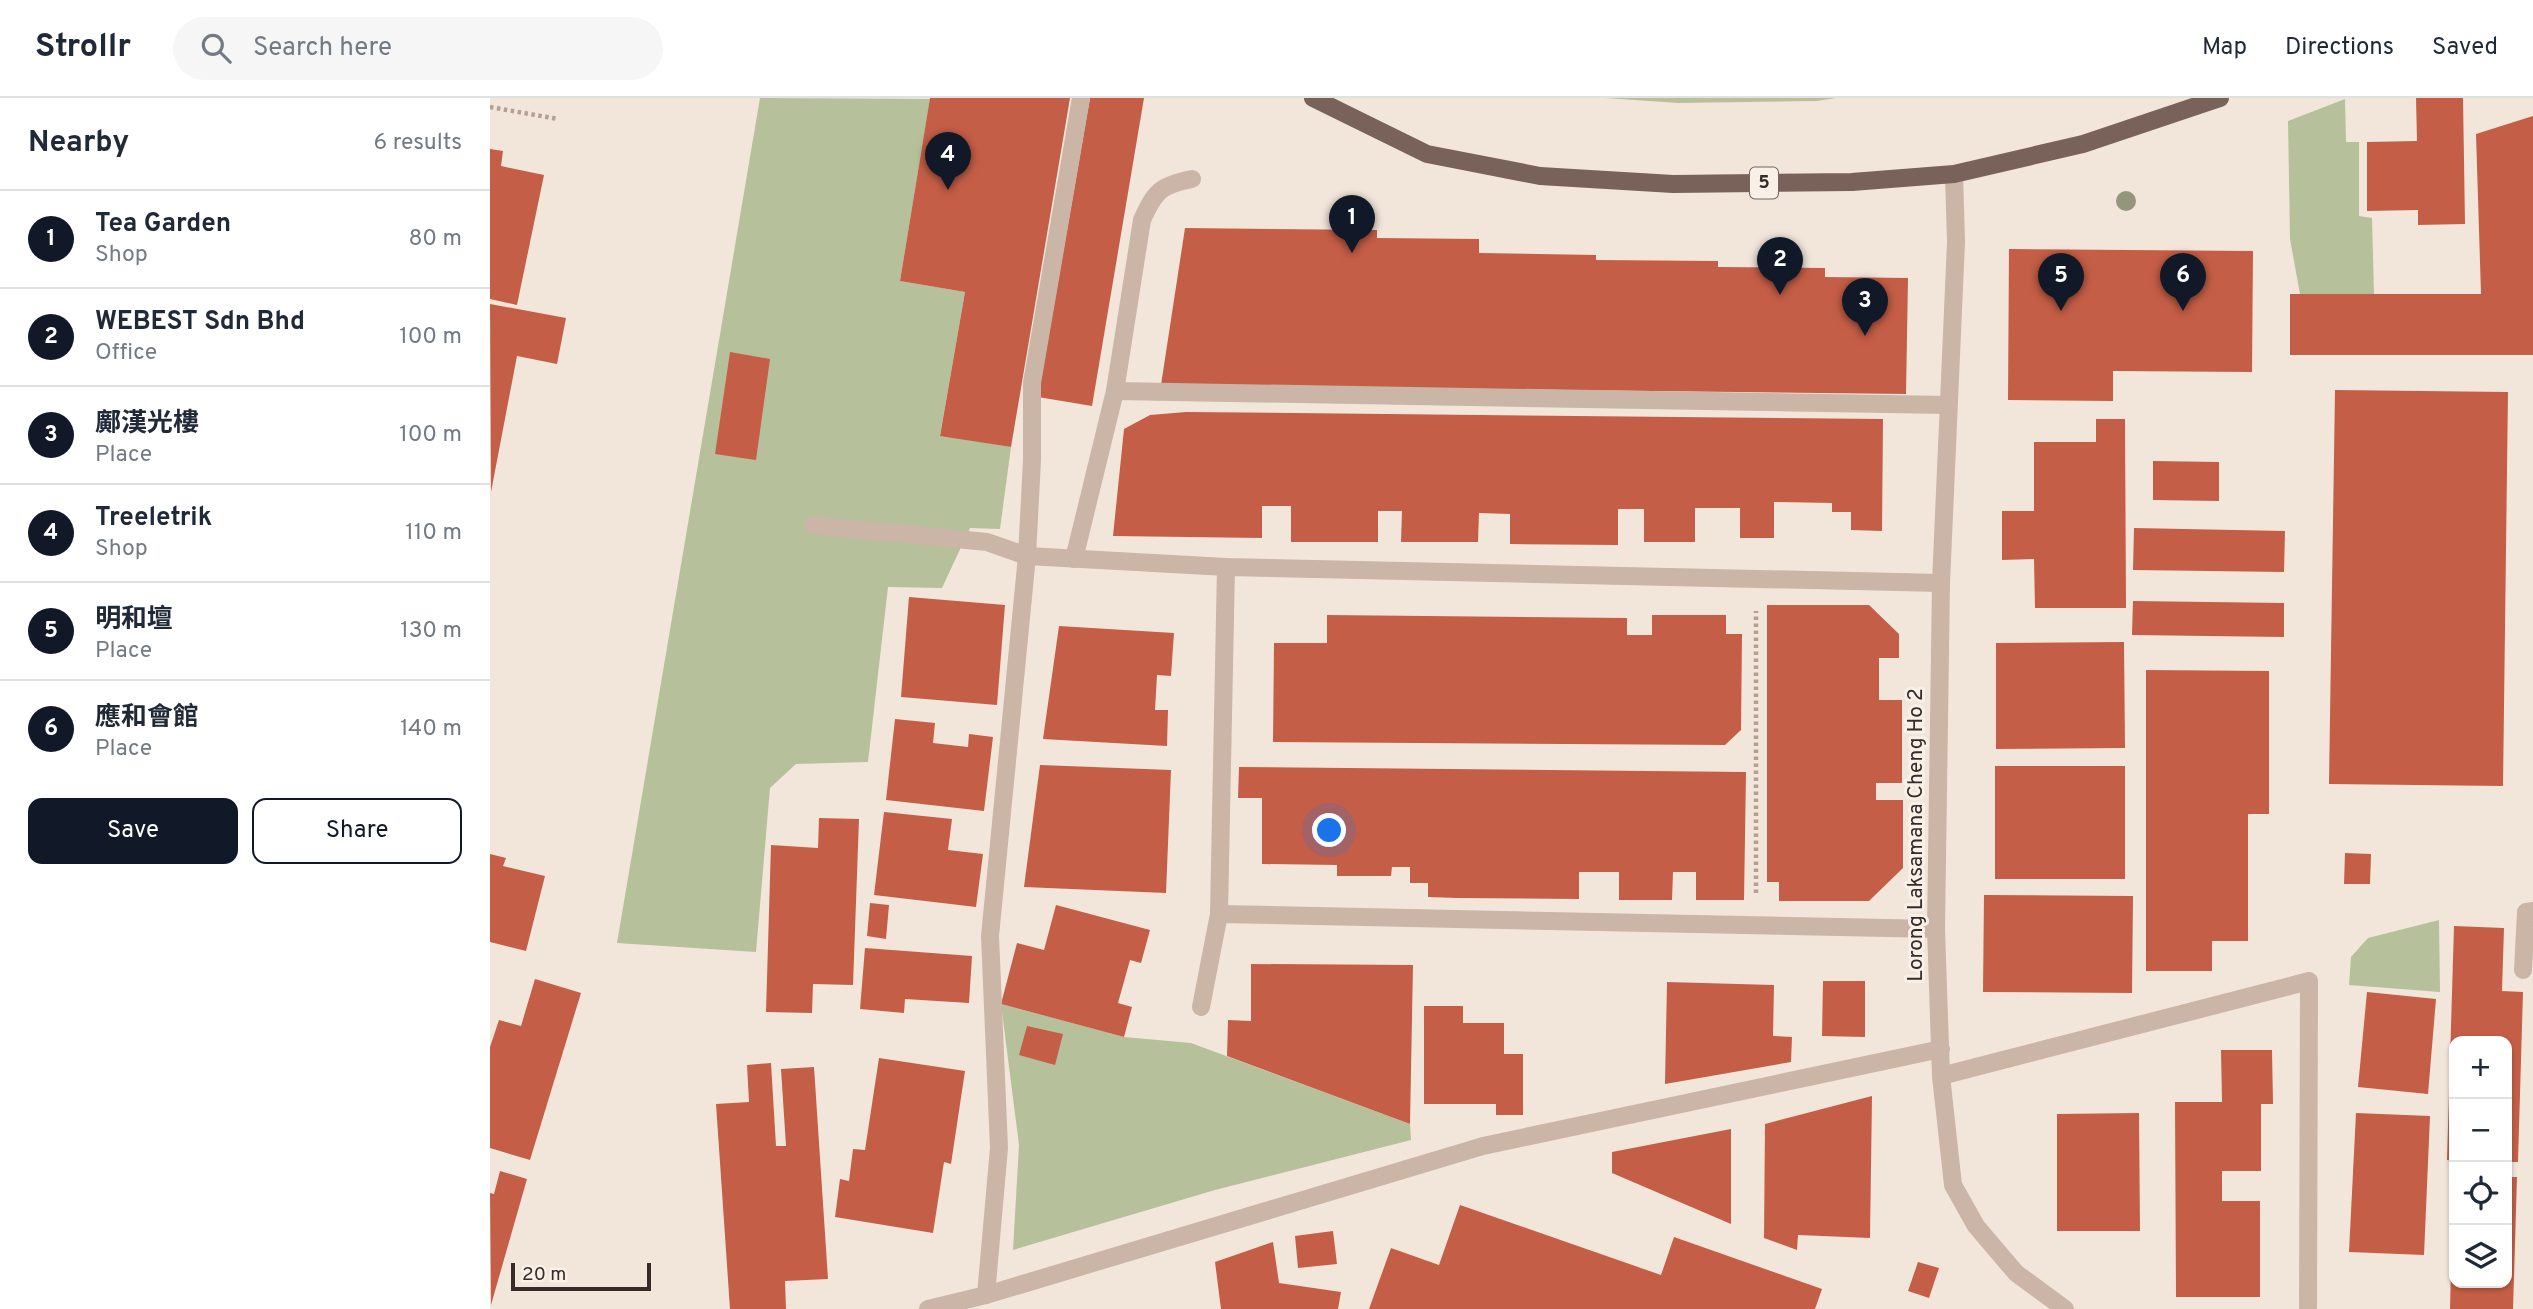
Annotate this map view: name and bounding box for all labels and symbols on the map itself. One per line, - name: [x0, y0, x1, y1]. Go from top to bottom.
- pin: 4: [925, 132, 971, 190]
- road number: 5: [1750, 167, 1778, 198]
- pin: 1: [1329, 195, 1375, 253]
- pin: 2: [1757, 237, 1803, 295]
- pin: 5: [2038, 253, 2084, 311]
- pin: 6: [2160, 253, 2206, 311]
- pin: 3: [1842, 278, 1888, 336]
- street label: Lorong Laksamana Cheng Ho 2: [1903, 688, 1930, 982]
- your location: [1312, 813, 1346, 847]
- scale bar: [511, 1260, 651, 1292]

